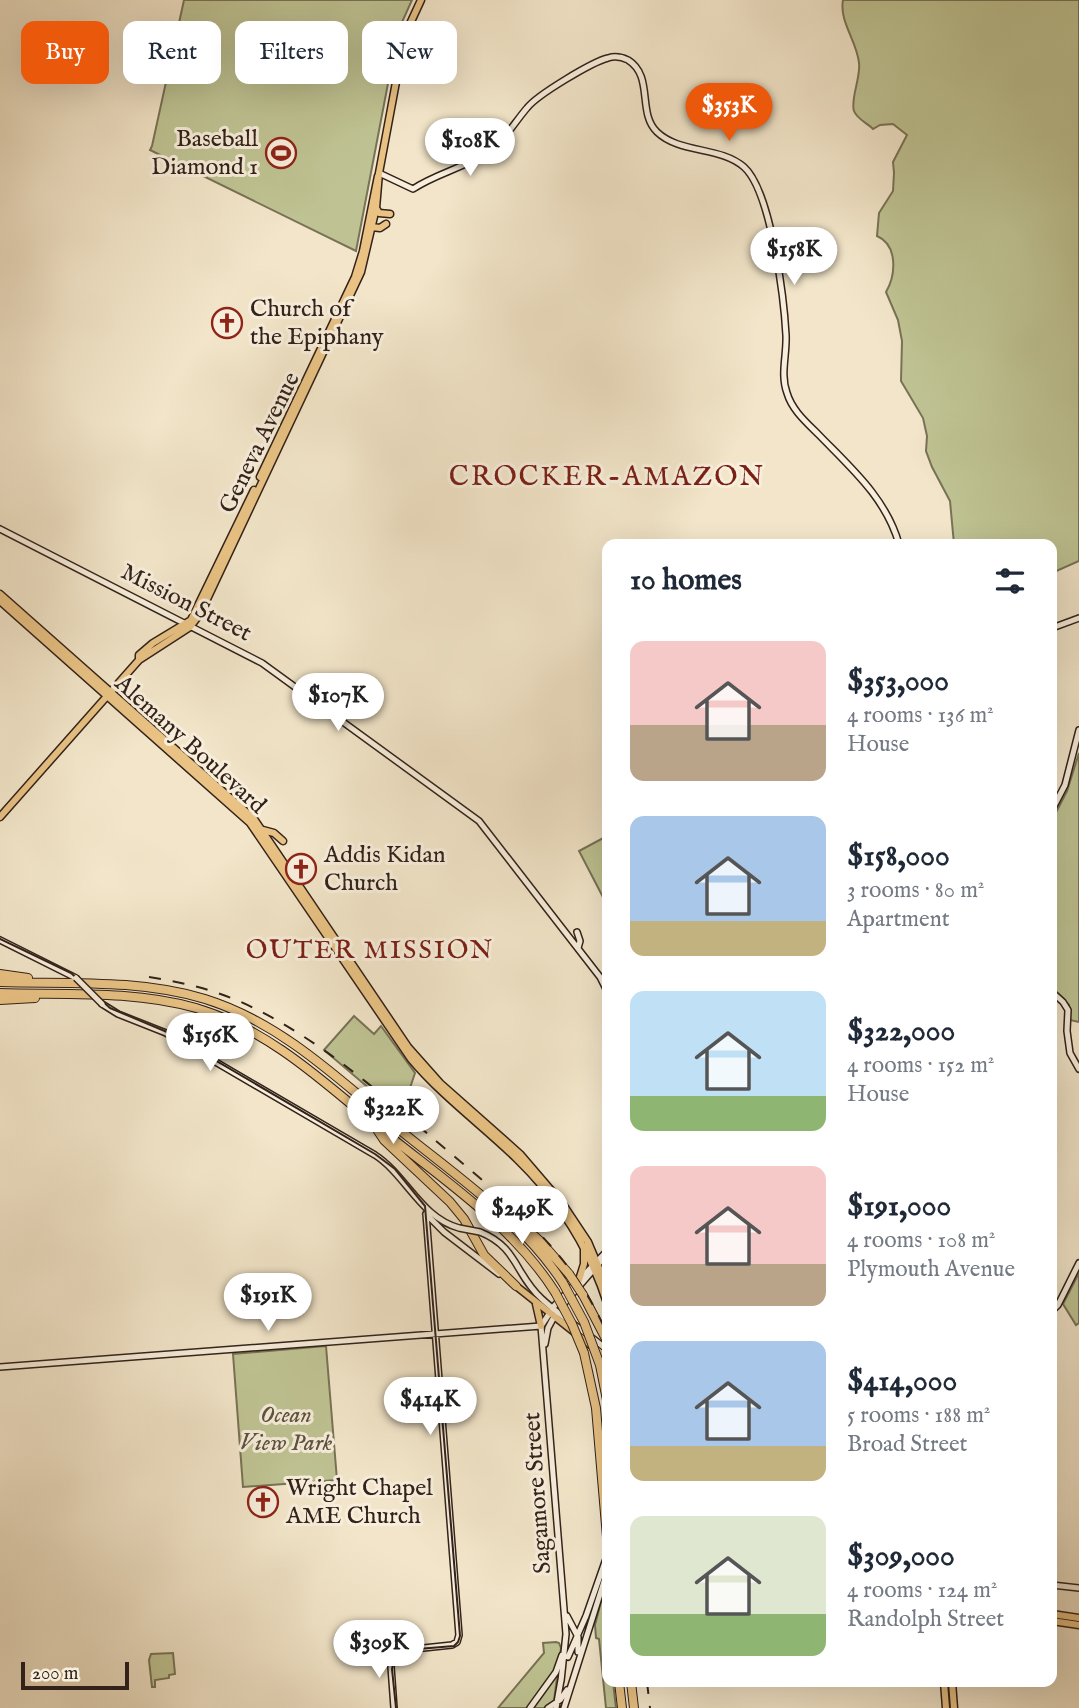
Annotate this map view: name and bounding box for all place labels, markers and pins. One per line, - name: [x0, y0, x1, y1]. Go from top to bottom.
- pin: $353K: [680, 83, 778, 143]
- pin: $108K: [421, 118, 519, 178]
- place label: Baseball Diamond 1: [151, 124, 258, 183]
- sports icon: Baseball Diamond 1: [264, 136, 298, 170]
- pin: $158K: [745, 228, 843, 287]
- place label: Church of the Epiphany: [250, 294, 384, 353]
- church icon: Church of the Epiphany: [210, 306, 244, 340]
- pin: $107K: [289, 674, 387, 733]
- place label: Addis Kidan Church: [323, 840, 446, 899]
- church icon: Addis Kidan Church: [284, 852, 318, 886]
- pin: $156K: [161, 1014, 259, 1073]
- pin: $322K: [344, 1086, 442, 1146]
- pin: $249K: [473, 1186, 571, 1246]
- pin: $191K: [219, 1274, 317, 1333]
- pin: $414K: [381, 1378, 479, 1437]
- place label: Wright Chapel AME Church: [285, 1473, 433, 1532]
- church icon: Wright Chapel AME Church: [246, 1485, 280, 1519]
- pin: $309K: [330, 1620, 428, 1680]

